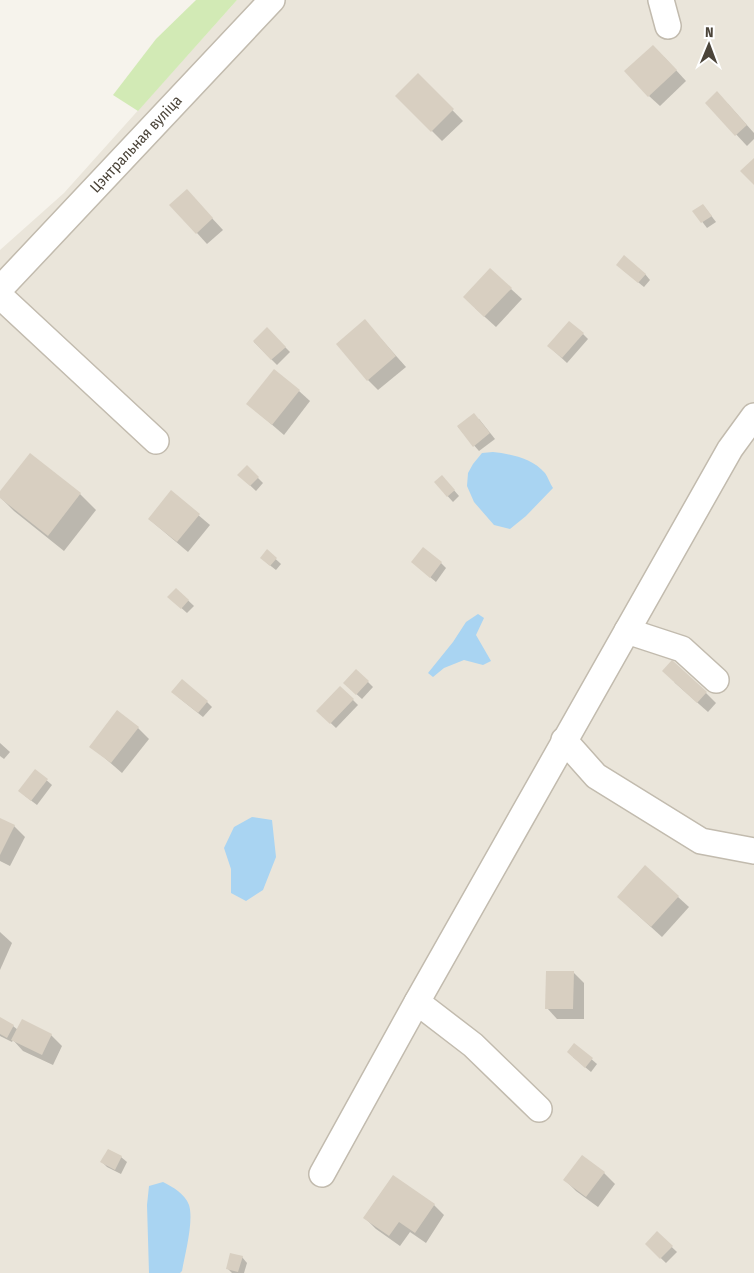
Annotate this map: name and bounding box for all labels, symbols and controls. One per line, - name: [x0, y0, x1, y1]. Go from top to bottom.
- north arrow: [684, 20, 734, 70]
- text: N: [705, 24, 714, 41]
- street label: Цэнтральная вуліца: [86, 92, 186, 196]

